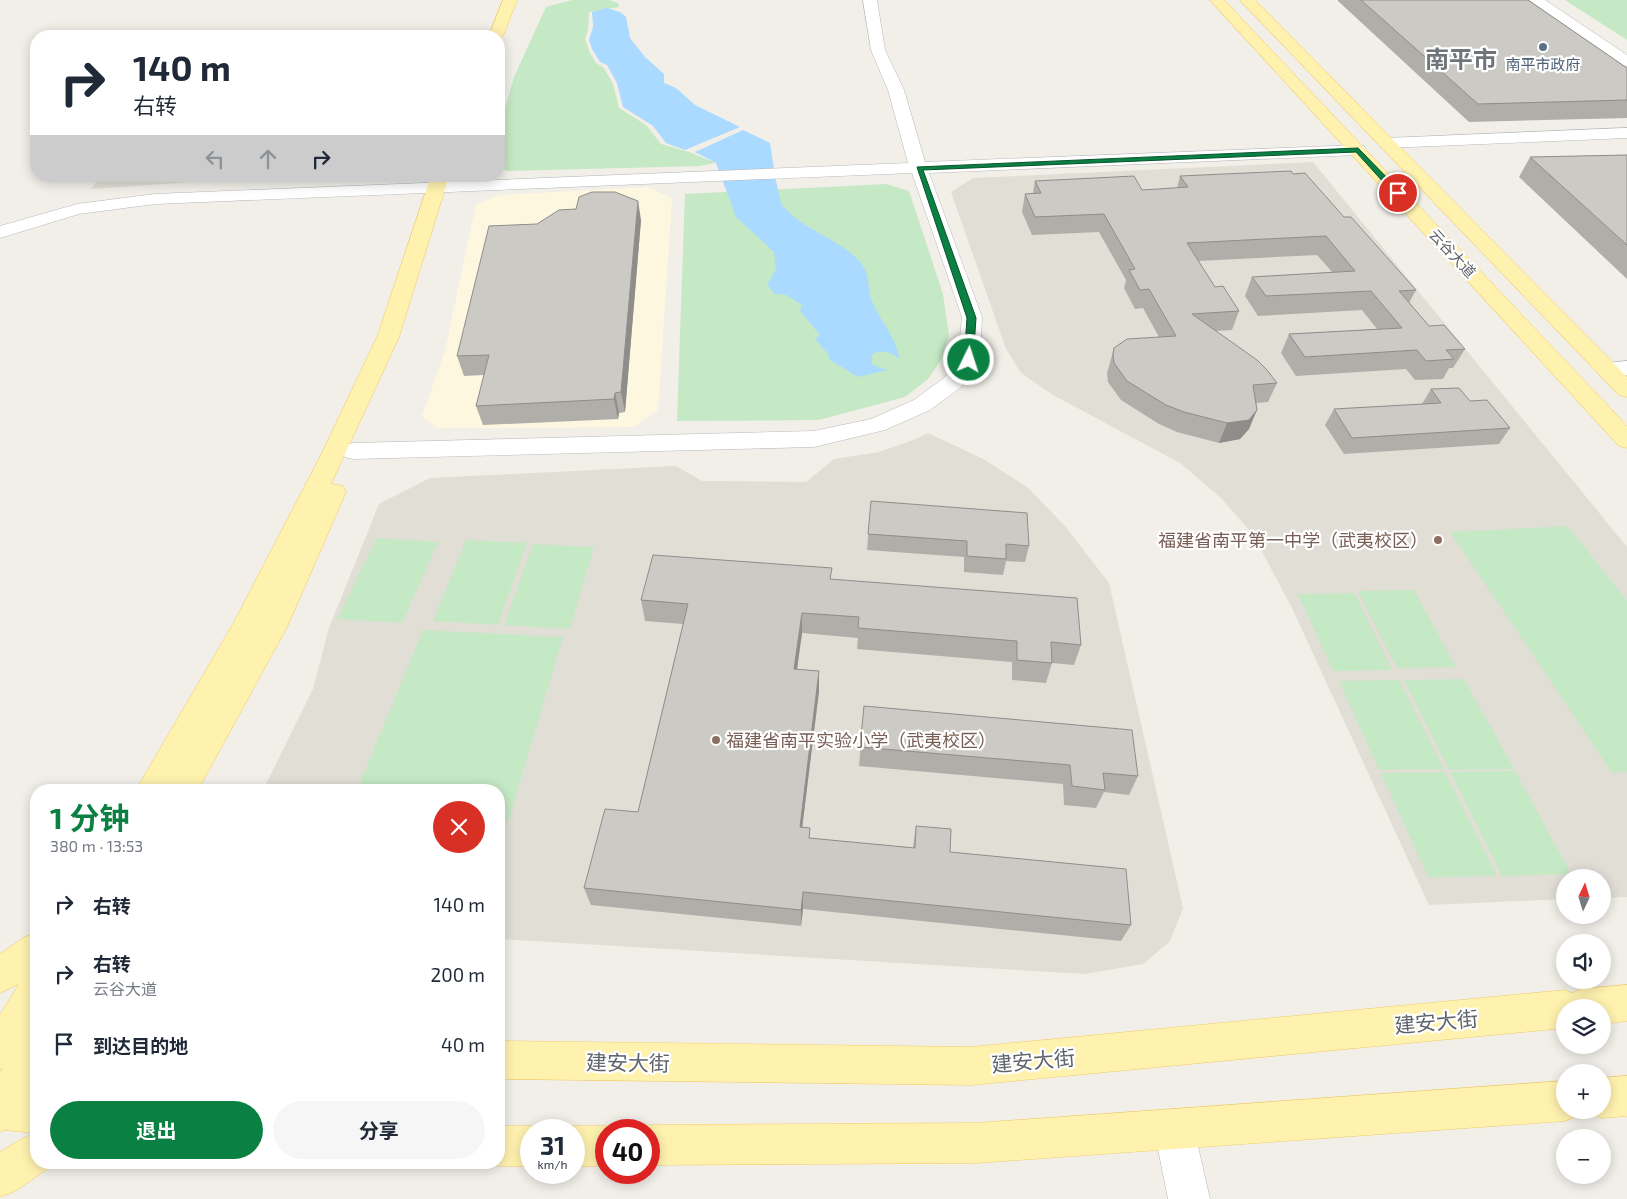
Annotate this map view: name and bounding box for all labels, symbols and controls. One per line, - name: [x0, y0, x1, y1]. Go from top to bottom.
- marker: 南平市政府: [1537, 41, 1549, 53]
- district label: 南平市: [1425, 44, 1497, 73]
- text: 140 m: [133, 46, 231, 88]
- icon: right: [50, 50, 115, 115]
- place label: 南平市政府: [1505, 55, 1581, 73]
- text: 右转: [133, 92, 177, 118]
- icon: left: [201, 145, 229, 173]
- icon: ahead: [254, 145, 282, 173]
- icon: right: [307, 145, 335, 173]
- pin: [1377, 172, 1419, 214]
- icon: arrive: [1384, 179, 1412, 207]
- street label: 云谷大道: [1426, 225, 1480, 281]
- position arrow: [942, 333, 994, 385]
- place label: 福建省南平第一中学（武夷校区）: [1158, 529, 1428, 551]
- marker: 福建省南平第一中学（武夷校区）: [1432, 534, 1444, 546]
- place label: 福建省南平实验小学（武夷校区）: [726, 729, 996, 751]
- marker: 福建省南平实验小学（武夷校区）: [710, 734, 722, 746]
- text: 1 分钟: [50, 799, 129, 835]
- button: close: [433, 801, 485, 853]
- text: 380 m · 13:53: [50, 836, 143, 855]
- north arrow: [1556, 869, 1611, 924]
- map controls: [1556, 869, 1611, 1184]
- icon: right: [50, 890, 78, 918]
- text: 140 m: [433, 893, 485, 916]
- text: 右转: [93, 894, 131, 917]
- button: sound: [1556, 934, 1611, 989]
- text: 右转: [93, 952, 131, 975]
- icon: right: [50, 960, 78, 988]
- text: 200 m: [431, 963, 485, 986]
- text: 云谷大道: [93, 979, 157, 998]
- button: layers: [1556, 999, 1611, 1054]
- street label: 建安大街: [1393, 1005, 1479, 1037]
- icon: arrive: [50, 1030, 78, 1058]
- text: 40 m: [441, 1033, 485, 1056]
- text: 到达目的地: [93, 1034, 188, 1057]
- street label: 建安大街: [990, 1044, 1076, 1076]
- street label: 建安大街: [586, 1049, 670, 1075]
- button: +: [1556, 1064, 1611, 1119]
- button: 退出: [50, 1101, 263, 1159]
- button: 分享: [273, 1101, 485, 1159]
- speed limit sign: 40: [595, 1119, 660, 1184]
- button: −: [1556, 1129, 1611, 1184]
- text: 31: [540, 1130, 565, 1160]
- text: km/h: [538, 1157, 567, 1171]

